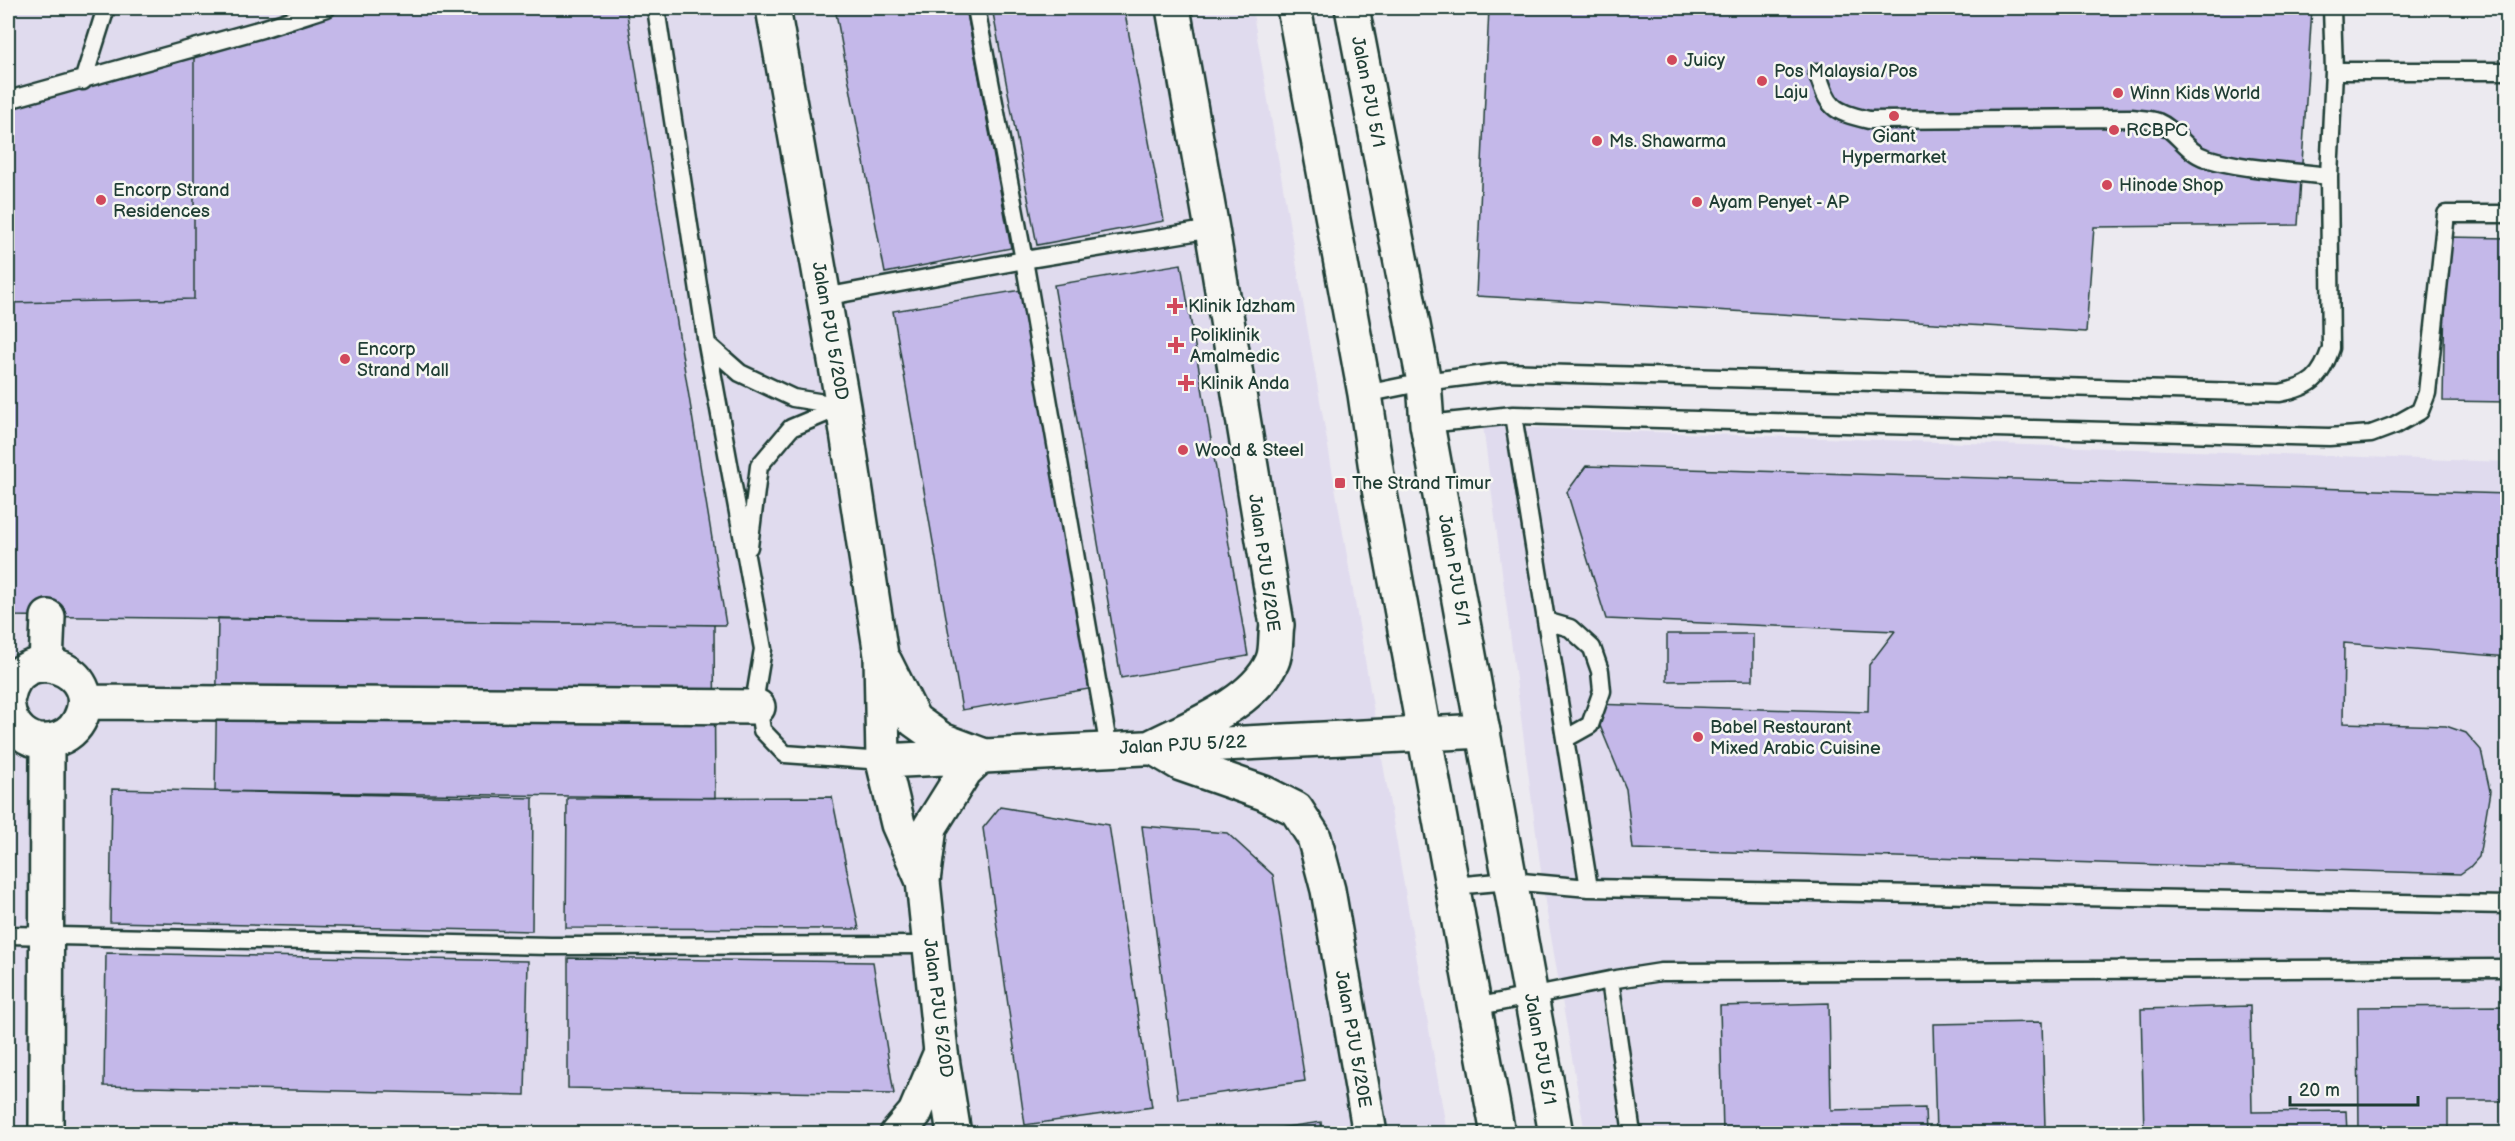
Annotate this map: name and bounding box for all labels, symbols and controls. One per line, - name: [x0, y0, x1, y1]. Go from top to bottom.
- street label: Jalan PJU 5/1: [1347, 35, 1389, 149]
- place label: Juicy: [1684, 50, 1726, 71]
- marker: Juicy: [1665, 53, 1679, 67]
- place label: Pos Malaysia/Pos Laju: [1774, 61, 1918, 103]
- marker: Pos Malaysia/Pos Laju: [1755, 74, 1769, 88]
- place label: Winn Kids World: [2130, 83, 2260, 104]
- marker: Winn Kids World: [2111, 86, 2125, 100]
- marker: Giant Hypermarket: [1887, 109, 1901, 123]
- place label: RCBPC: [2126, 120, 2188, 141]
- marker: RCBPC: [2107, 123, 2121, 137]
- place label: Giant Hypermarket: [1841, 126, 1947, 168]
- place label: Ms. Shawarma: [1609, 131, 1726, 152]
- marker: Ms. Shawarma: [1590, 134, 1604, 148]
- place label: Hinode Shop: [2119, 175, 2224, 196]
- marker: Hinode Shop: [2100, 178, 2114, 192]
- place label: Encorp Strand Residences: [113, 180, 229, 222]
- place label: Ayam Penyet - AP: [1709, 192, 1850, 213]
- marker: Encorp Strand Residences: [94, 193, 108, 207]
- marker: Ayam Penyet - AP: [1690, 195, 1704, 209]
- street label: Jalan PJU 5/20D: [807, 260, 853, 402]
- place label: Klinik Idzham: [1188, 296, 1295, 317]
- marker: Klinik Idzham: [1166, 297, 1184, 315]
- place label: Poliklinik Amalmedic: [1190, 325, 1280, 367]
- marker: Poliklinik Amalmedic: [1167, 336, 1185, 354]
- place label: Encorp Strand Mall: [357, 339, 449, 381]
- marker: Encorp Strand Mall: [338, 352, 352, 366]
- place label: Klinik Anda: [1200, 373, 1290, 394]
- marker: Klinik Anda: [1177, 374, 1195, 392]
- place label: Wood & Steel: [1195, 440, 1304, 461]
- marker: Wood & Steel: [1176, 443, 1190, 457]
- place label: The Strand Timur: [1352, 473, 1491, 494]
- marker: The Strand Timur: [1333, 476, 1347, 490]
- street label: Jalan PJU 5/20E: [1244, 493, 1284, 633]
- street label: Jalan PJU 5/1: [1434, 513, 1474, 627]
- place label: Babel Restaurant Mixed Arabic Cuisine: [1710, 717, 1881, 759]
- marker: Babel Restaurant Mixed Arabic Cuisine: [1691, 730, 1705, 744]
- street label: Jalan PJU 5/22: [1119, 731, 1247, 759]
- street label: Jalan PJU 5/20D: [919, 937, 957, 1079]
- street label: Jalan PJU 5/20E: [1331, 969, 1375, 1109]
- street label: Jalan PJU 5/1: [1520, 992, 1560, 1106]
- scale bar: [2290, 1069, 2418, 1107]
- text: 20 m: [2299, 1080, 2340, 1101]

